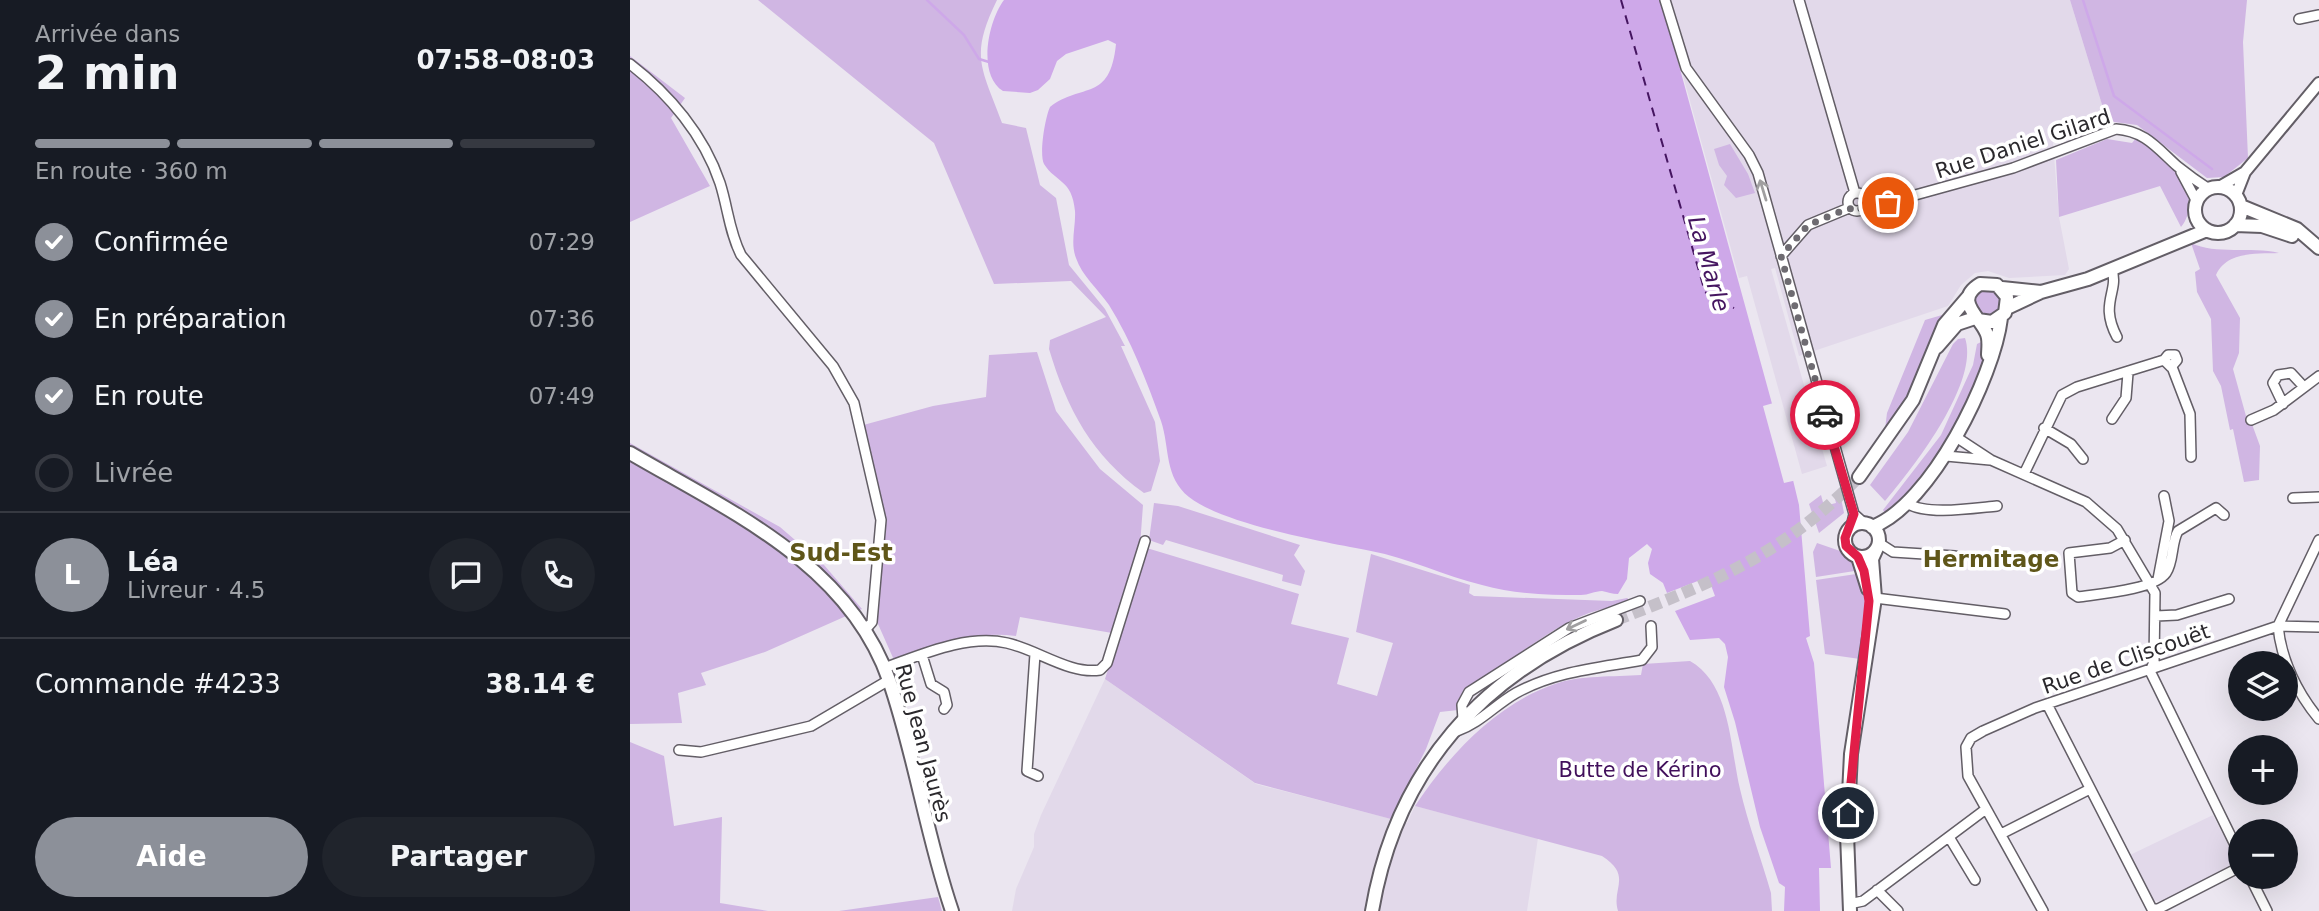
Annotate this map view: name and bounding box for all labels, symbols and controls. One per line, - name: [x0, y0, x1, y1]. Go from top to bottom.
- text: Arrivée dans: [35, 21, 180, 47]
- text: 07:58–08:03: [416, 45, 595, 75]
- text: 2 min: [35, 46, 179, 100]
- street label: Rue Daniel Gilard: [1932, 104, 2114, 184]
- text: En route · 360 m: [35, 158, 228, 184]
- pin: [1858, 173, 1918, 233]
- one-way arrow: [1756, 180, 1769, 202]
- icon: bag: [1869, 184, 1907, 222]
- water label: La Marle: [1683, 213, 1735, 315]
- icon: check: [35, 223, 73, 261]
- text: Confirmée: [94, 227, 228, 257]
- text: 07:29: [529, 229, 595, 255]
- icon: check: [35, 300, 73, 338]
- text: En préparation: [94, 304, 287, 334]
- text: 07:36: [529, 306, 595, 332]
- icon: check: [35, 377, 73, 415]
- courier: [1790, 380, 1860, 450]
- text: En route: [94, 381, 204, 411]
- text: 07:49: [529, 383, 595, 409]
- icon: car: [1806, 396, 1844, 434]
- text: Livrée: [94, 458, 173, 488]
- button: chat: [429, 538, 503, 612]
- button: phone: [521, 538, 595, 612]
- district label: Sud-Est: [789, 539, 893, 567]
- district label: Hermitage: [1923, 546, 2059, 572]
- text: Léa: [127, 547, 179, 577]
- text: L: [64, 560, 80, 590]
- text: Livreur · 4.5: [127, 577, 265, 603]
- one-way arrow: [1566, 619, 1587, 633]
- street label: Rue de Cliscouët: [2039, 619, 2213, 699]
- map controls: [2228, 651, 2298, 889]
- button: layers: [2228, 651, 2298, 721]
- street label: Rue Jean Jaurès: [890, 661, 956, 825]
- text: Commande #4233: [35, 669, 281, 699]
- text: 38.14 €: [486, 669, 595, 699]
- button: +: [2228, 735, 2298, 805]
- park label: Butte de Kérino: [1559, 758, 1721, 782]
- pin: [1818, 783, 1878, 843]
- icon: home: [1829, 794, 1867, 832]
- button: Aide: [35, 817, 308, 897]
- button: Partager: [322, 817, 595, 897]
- button: −: [2228, 819, 2298, 889]

